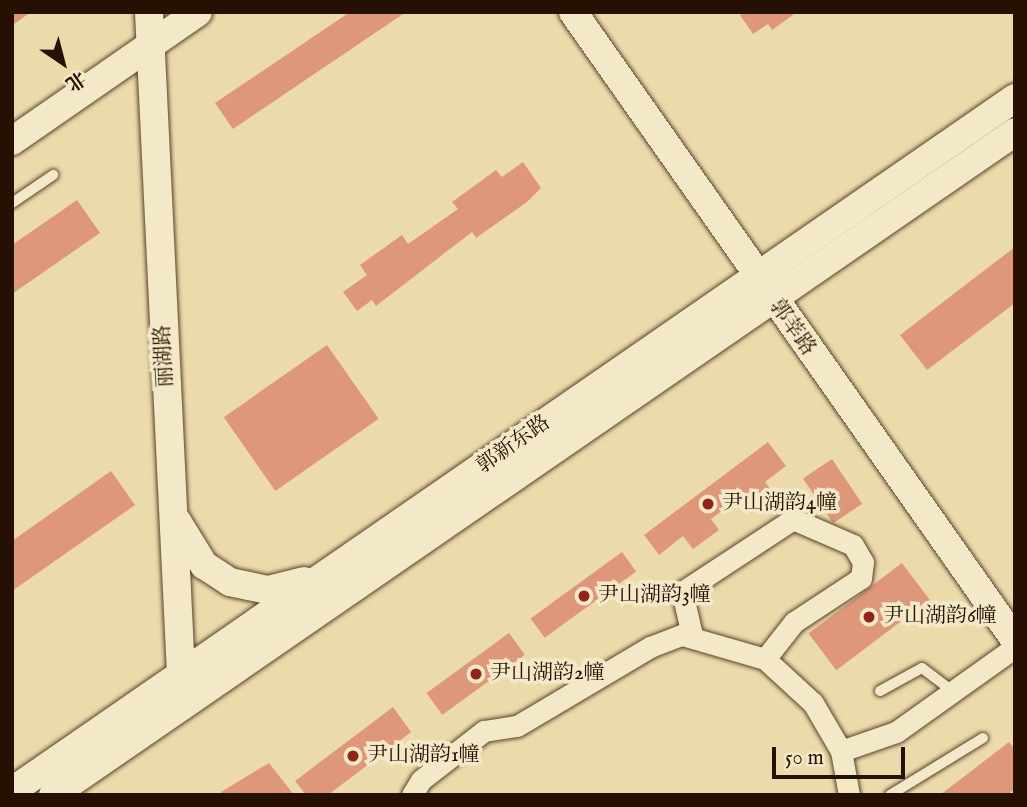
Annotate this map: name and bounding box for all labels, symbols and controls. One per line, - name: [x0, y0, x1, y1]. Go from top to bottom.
- north arrow: [28, 28, 98, 98]
- text: 北: [60, 65, 90, 95]
- street label: 郭莘路: [764, 295, 820, 361]
- street label: 丽湖路: [151, 324, 179, 388]
- street label: 郭新东路: [472, 411, 556, 479]
- place label: 尹山湖韵4幢: [722, 491, 837, 517]
- marker: 尹山湖韵4幢: [700, 496, 716, 512]
- place label: 尹山湖韵3幢: [598, 583, 711, 609]
- marker: 尹山湖韵3幢: [576, 588, 592, 604]
- place label: 尹山湖韵6幢: [883, 604, 997, 630]
- marker: 尹山湖韵6幢: [861, 609, 877, 625]
- place label: 尹山湖韵2幢: [490, 661, 605, 687]
- marker: 尹山湖韵2幢: [468, 666, 484, 682]
- scale bar: [775, 734, 908, 778]
- place label: 尹山湖韵1幢: [367, 743, 480, 769]
- text: 50 m: [785, 745, 824, 772]
- marker: 尹山湖韵1幢: [345, 748, 361, 764]

